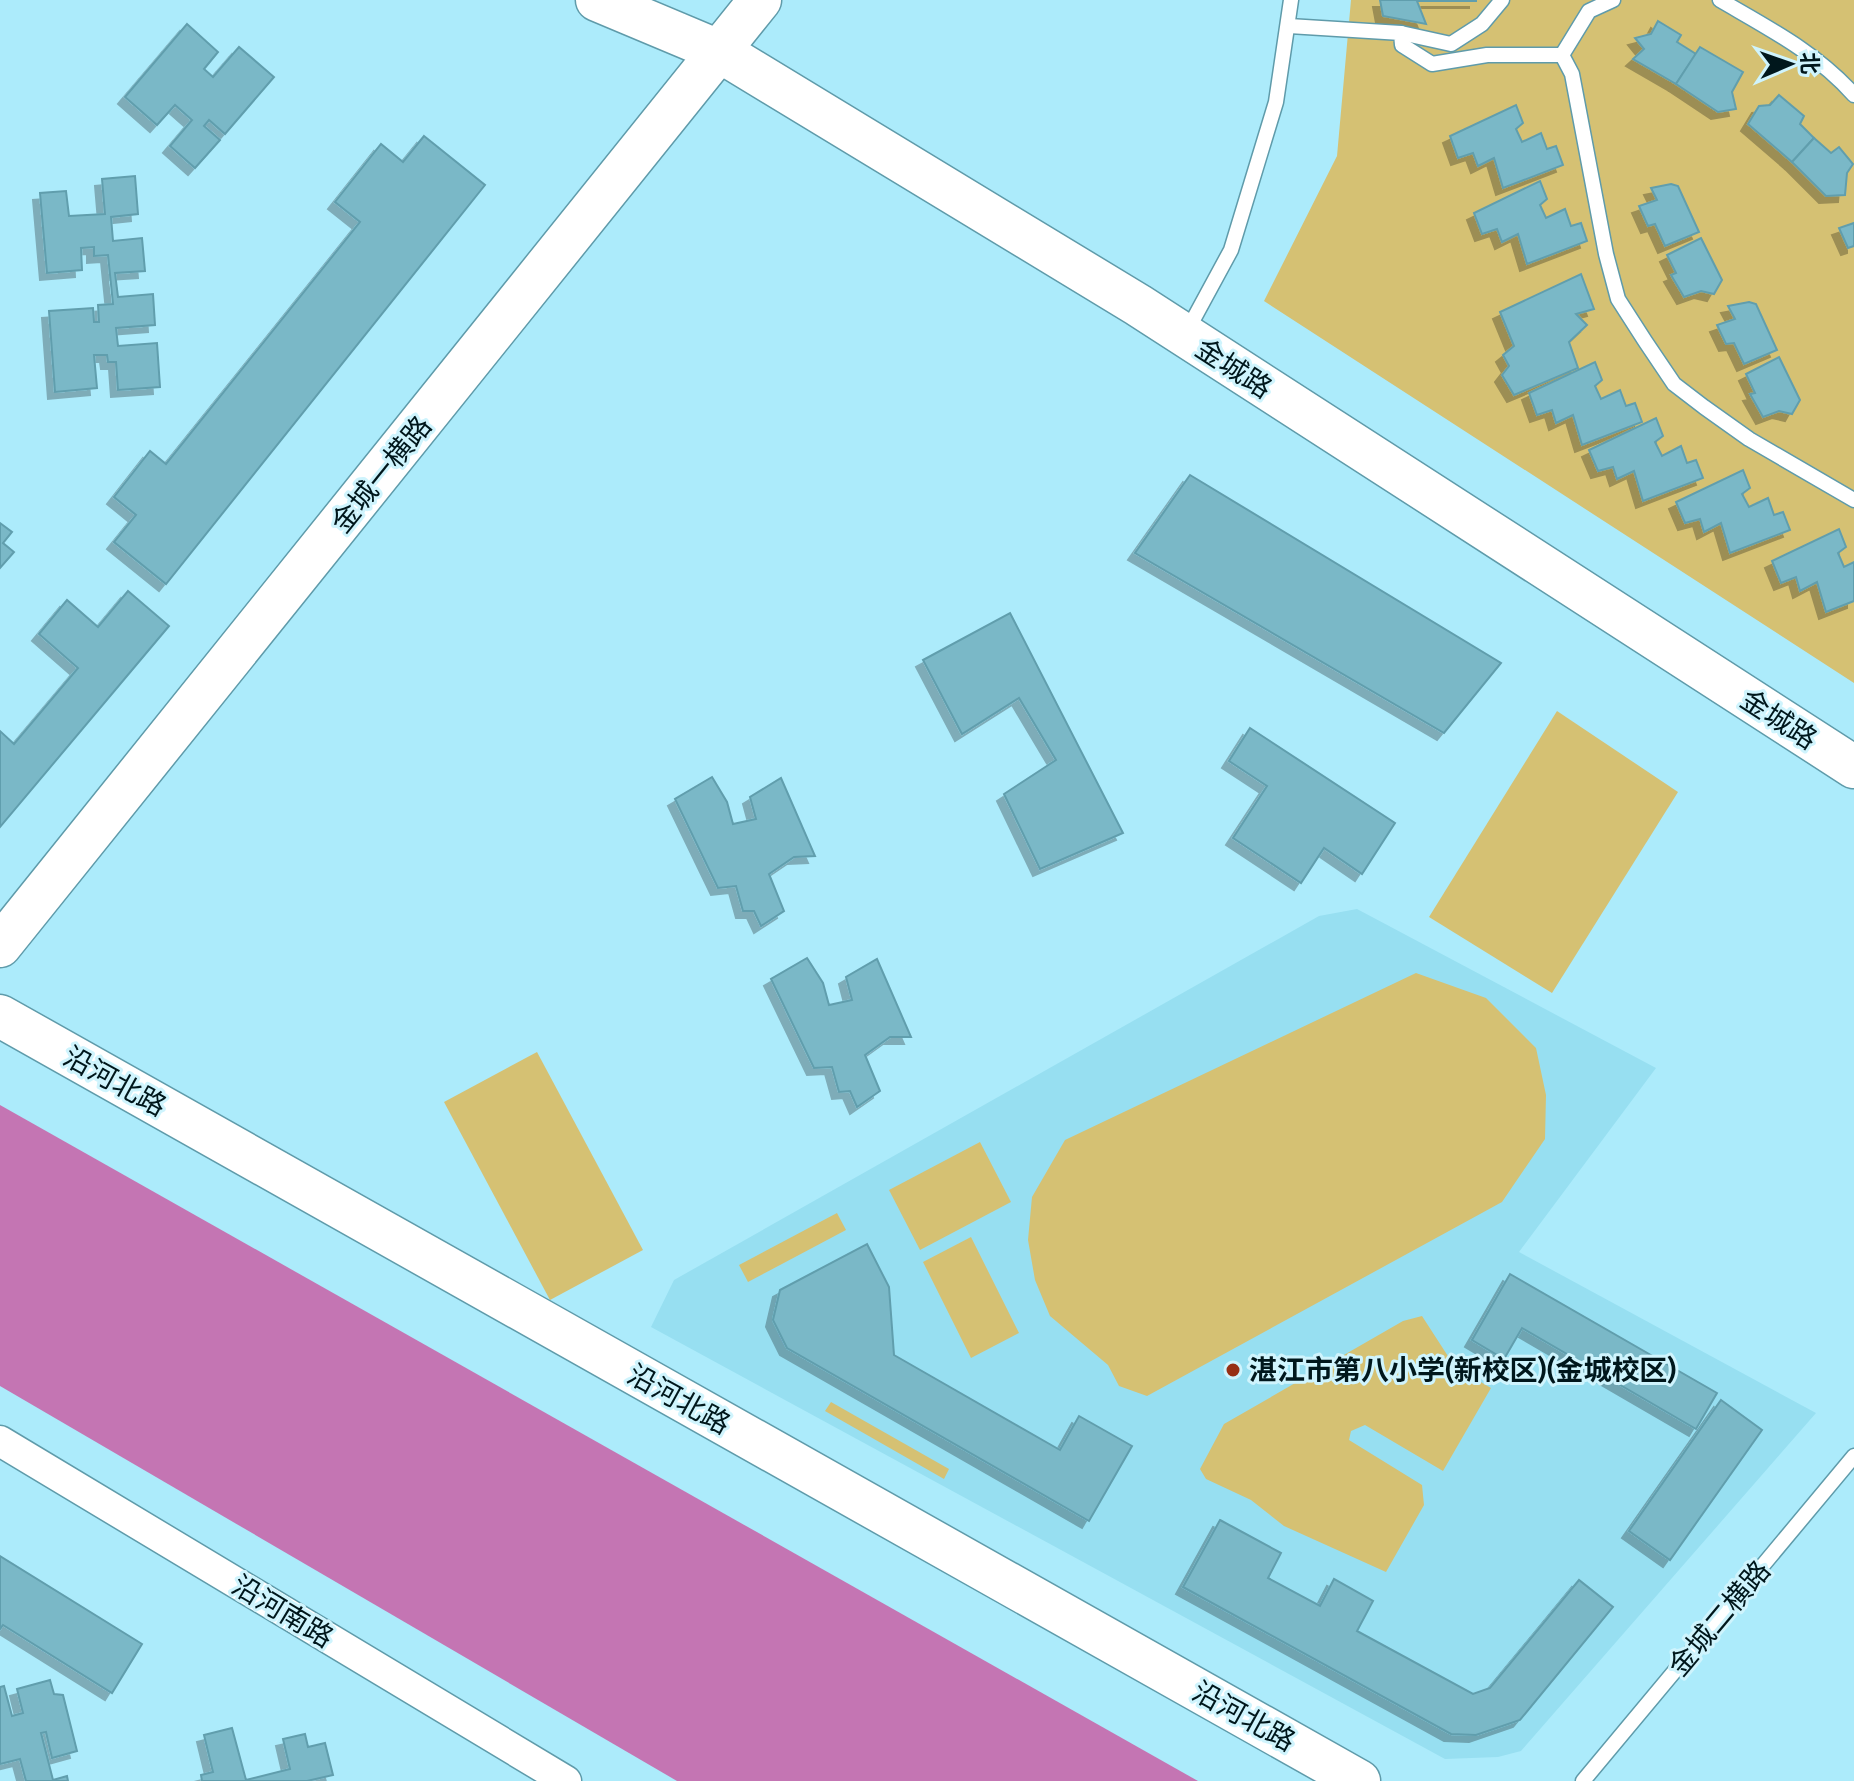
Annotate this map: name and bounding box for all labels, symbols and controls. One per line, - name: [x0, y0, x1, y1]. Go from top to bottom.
- north arrow: [1750, 24, 1830, 104]
- text: 北: [1796, 52, 1823, 75]
- street label: 金城路: [1190, 332, 1278, 405]
- street label: 金城一横路: [325, 410, 438, 539]
- street label: 金城路: [1735, 683, 1823, 756]
- street label: 沿河北路: [58, 1040, 172, 1123]
- place label: 湛江市第八小学(新校区)(金城校区): [1249, 1354, 1676, 1387]
- street label: 沿河北路: [622, 1358, 736, 1441]
- marker: 湛江市第八小学(新校区)(金城校区): [1224, 1361, 1242, 1379]
- street label: 金城二横路: [1662, 1554, 1777, 1683]
- street label: 沿河南路: [226, 1568, 339, 1654]
- street label: 沿河北路: [1187, 1675, 1301, 1758]

